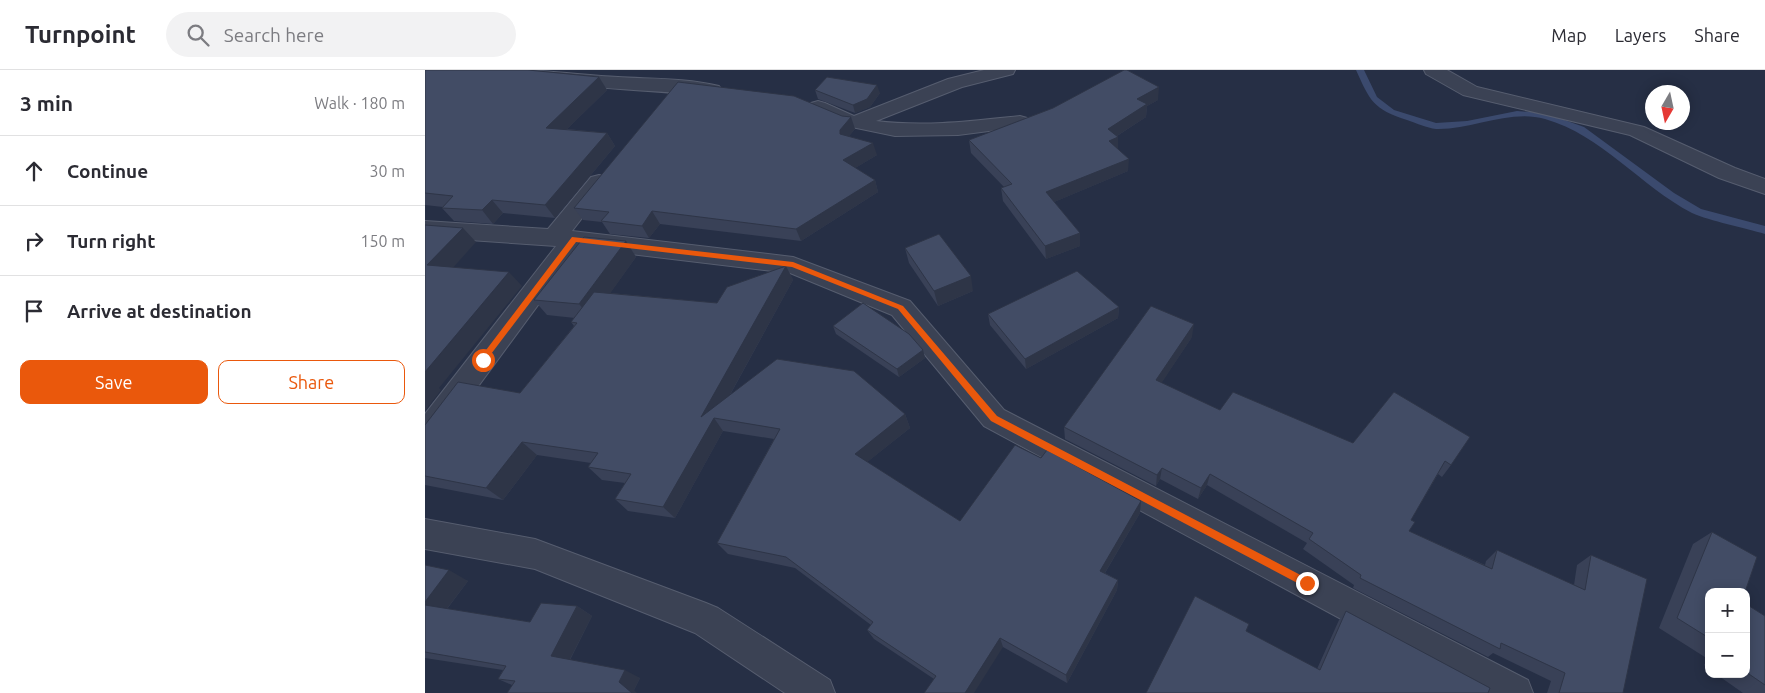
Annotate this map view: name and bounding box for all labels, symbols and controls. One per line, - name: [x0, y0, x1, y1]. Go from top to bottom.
- search box: [166, 12, 516, 57]
- text: Turnpoint: [25, 21, 136, 48]
- icon: search: [184, 21, 212, 49]
- text: Search here: [224, 24, 324, 46]
- text: Map: [1551, 25, 1587, 45]
- text: Layers: [1615, 25, 1666, 45]
- text: Share: [1694, 25, 1740, 45]
- north arrow: [1645, 85, 1690, 130]
- text: 3 min: [20, 91, 73, 115]
- text: Walk · 180 m: [314, 94, 405, 112]
- icon: ahead: [20, 157, 48, 185]
- text: Continue: [67, 160, 148, 182]
- text: 30 m: [369, 162, 405, 180]
- icon: right: [20, 227, 48, 255]
- text: Turn right: [67, 230, 155, 252]
- text: 150 m: [360, 232, 405, 250]
- icon: arrive: [20, 297, 48, 325]
- text: Arrive at destination: [67, 300, 252, 322]
- route start: [472, 349, 495, 372]
- button: Save: [20, 360, 208, 404]
- button: Share: [218, 360, 405, 404]
- route end: [1296, 572, 1319, 595]
- map controls: [1705, 588, 1750, 678]
- button: +: [1705, 588, 1750, 633]
- button: −: [1705, 633, 1750, 678]

